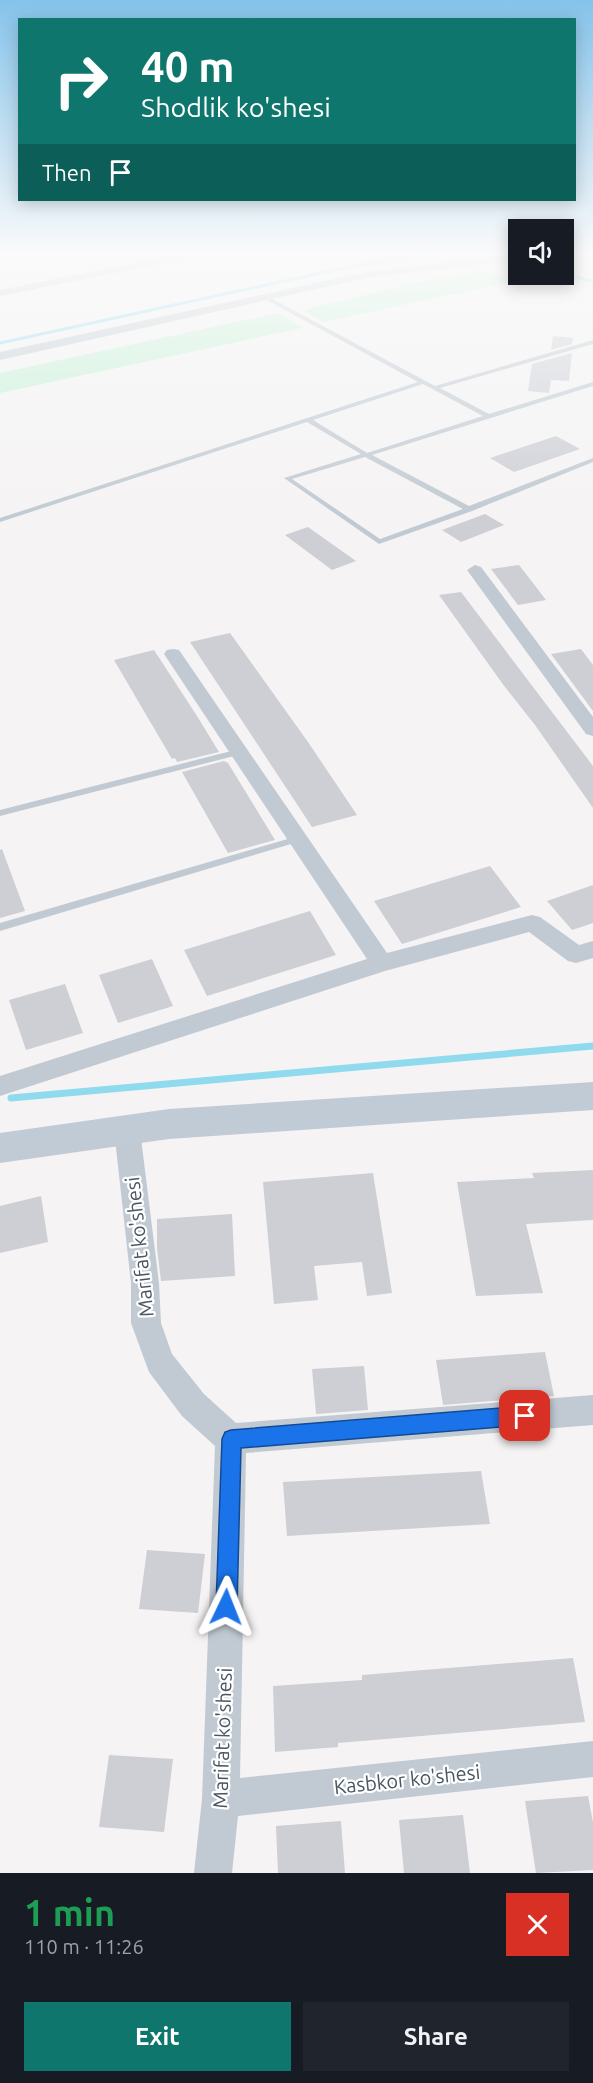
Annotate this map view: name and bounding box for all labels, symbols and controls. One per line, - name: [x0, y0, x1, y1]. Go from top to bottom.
- icon: right: [42, 42, 120, 120]
- text: 40 m: [141, 43, 235, 90]
- text: Shodlik ko'shesi: [141, 92, 331, 122]
- icon: arrive: [104, 156, 137, 189]
- text: Then: [42, 160, 92, 185]
- map controls: [508, 219, 574, 285]
- button: sound: [508, 219, 574, 285]
- street label: Marifat ko'shesi: [120, 1176, 158, 1318]
- pin: [499, 1390, 550, 1441]
- icon: arrive: [508, 1399, 541, 1432]
- position arrow: [194, 1575, 258, 1639]
- street label: Marifat ko'shesi: [208, 1667, 236, 1809]
- street label: Kasbkor ko'shesi: [333, 1760, 481, 1798]
- text: 1 min: [24, 1892, 115, 1933]
- button: close: [506, 1893, 569, 1956]
- text: 110 m · 11:26: [24, 1935, 144, 1958]
- button: Exit: [24, 2002, 291, 2071]
- button: Share: [303, 2002, 569, 2071]

